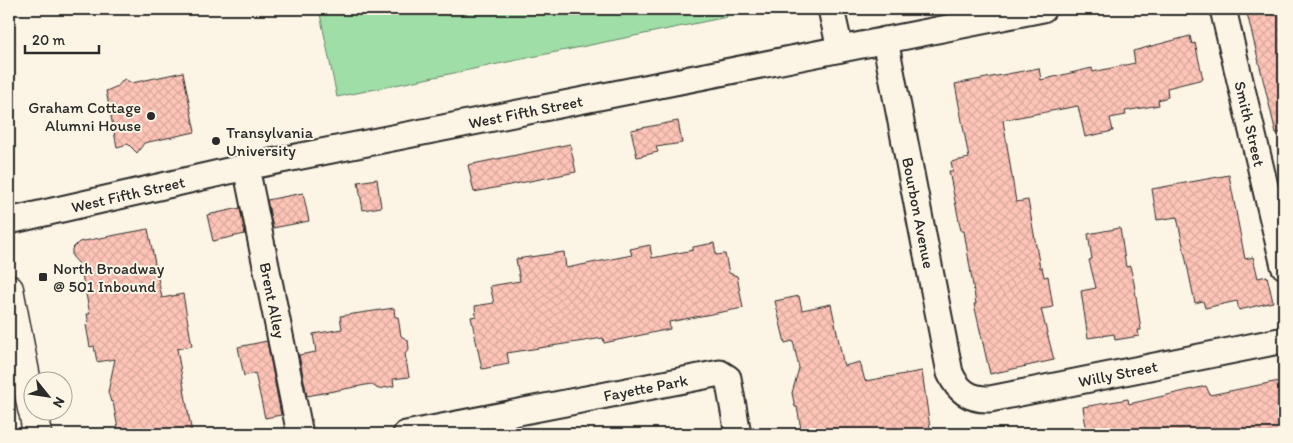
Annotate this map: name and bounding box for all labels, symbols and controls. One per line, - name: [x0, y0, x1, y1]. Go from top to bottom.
- scale bar: [25, 22, 99, 54]
- text: 20 m: [32, 31, 66, 49]
- street label: Smith Street: [1230, 79, 1269, 168]
- street label: West Fifth Street: [467, 91, 584, 133]
- place label: Graham Cottage Alumni House: [28, 98, 141, 135]
- marker: Graham Cottage Alumni House: [145, 110, 157, 122]
- place label: Transylvania University: [226, 123, 314, 160]
- marker: Transylvania University: [210, 135, 222, 147]
- street label: Bourbon Avenue: [898, 156, 938, 270]
- street label: West Fifth Street: [69, 172, 187, 217]
- place label: North Broadway @ 501 Inbound: [53, 259, 165, 296]
- street label: Brent Alley: [256, 261, 290, 340]
- marker: North Broadway @ 501 Inbound: [37, 271, 49, 283]
- street label: Willy Street: [1077, 357, 1159, 391]
- north arrow: [22, 370, 72, 420]
- street label: Fayette Park: [602, 371, 689, 405]
- text: N: [49, 394, 69, 411]

